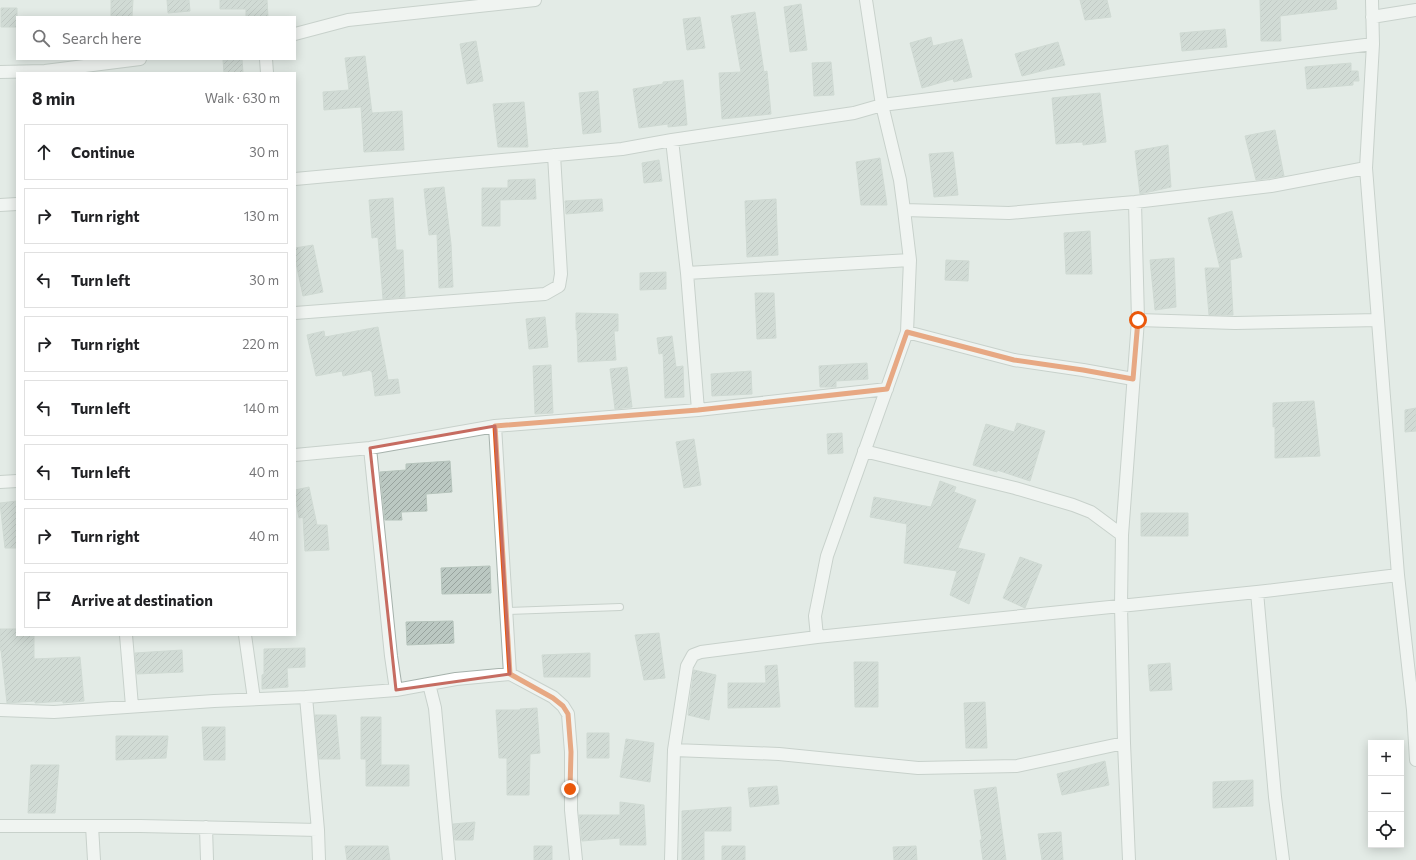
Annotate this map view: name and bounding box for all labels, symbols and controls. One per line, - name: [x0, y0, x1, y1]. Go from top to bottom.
- search box: [16, 16, 296, 60]
- icon: search: [30, 27, 52, 49]
- text: Search here: [62, 29, 141, 47]
- text: 8 min: [32, 88, 75, 109]
- text: Walk · 630 m: [205, 90, 280, 106]
- icon: ahead: [33, 141, 55, 163]
- text: Continue: [71, 143, 135, 161]
- text: 30 m: [249, 144, 279, 160]
- icon: right: [33, 205, 55, 227]
- text: Turn right: [71, 207, 140, 225]
- text: 130 m: [244, 208, 279, 224]
- icon: left: [33, 269, 55, 291]
- text: Turn left: [71, 271, 130, 289]
- text: 30 m: [249, 272, 279, 288]
- route start: [1129, 311, 1147, 329]
- icon: right: [33, 333, 55, 355]
- text: Turn right: [71, 335, 140, 353]
- text: 220 m: [242, 336, 279, 352]
- icon: left: [33, 397, 55, 419]
- text: Turn left: [71, 399, 130, 417]
- text: 140 m: [243, 400, 279, 416]
- icon: left: [33, 461, 55, 483]
- text: Turn left: [71, 463, 130, 481]
- text: 40 m: [249, 464, 279, 480]
- icon: right: [33, 525, 55, 547]
- text: Turn right: [71, 527, 140, 545]
- text: 40 m: [249, 528, 279, 544]
- icon: arrive: [33, 589, 55, 611]
- text: Arrive at destination: [71, 591, 213, 609]
- map controls: [1368, 740, 1404, 848]
- button: +: [1368, 740, 1404, 776]
- button: −: [1368, 776, 1404, 812]
- route end: [561, 780, 579, 798]
- button: locate: [1368, 812, 1404, 848]

